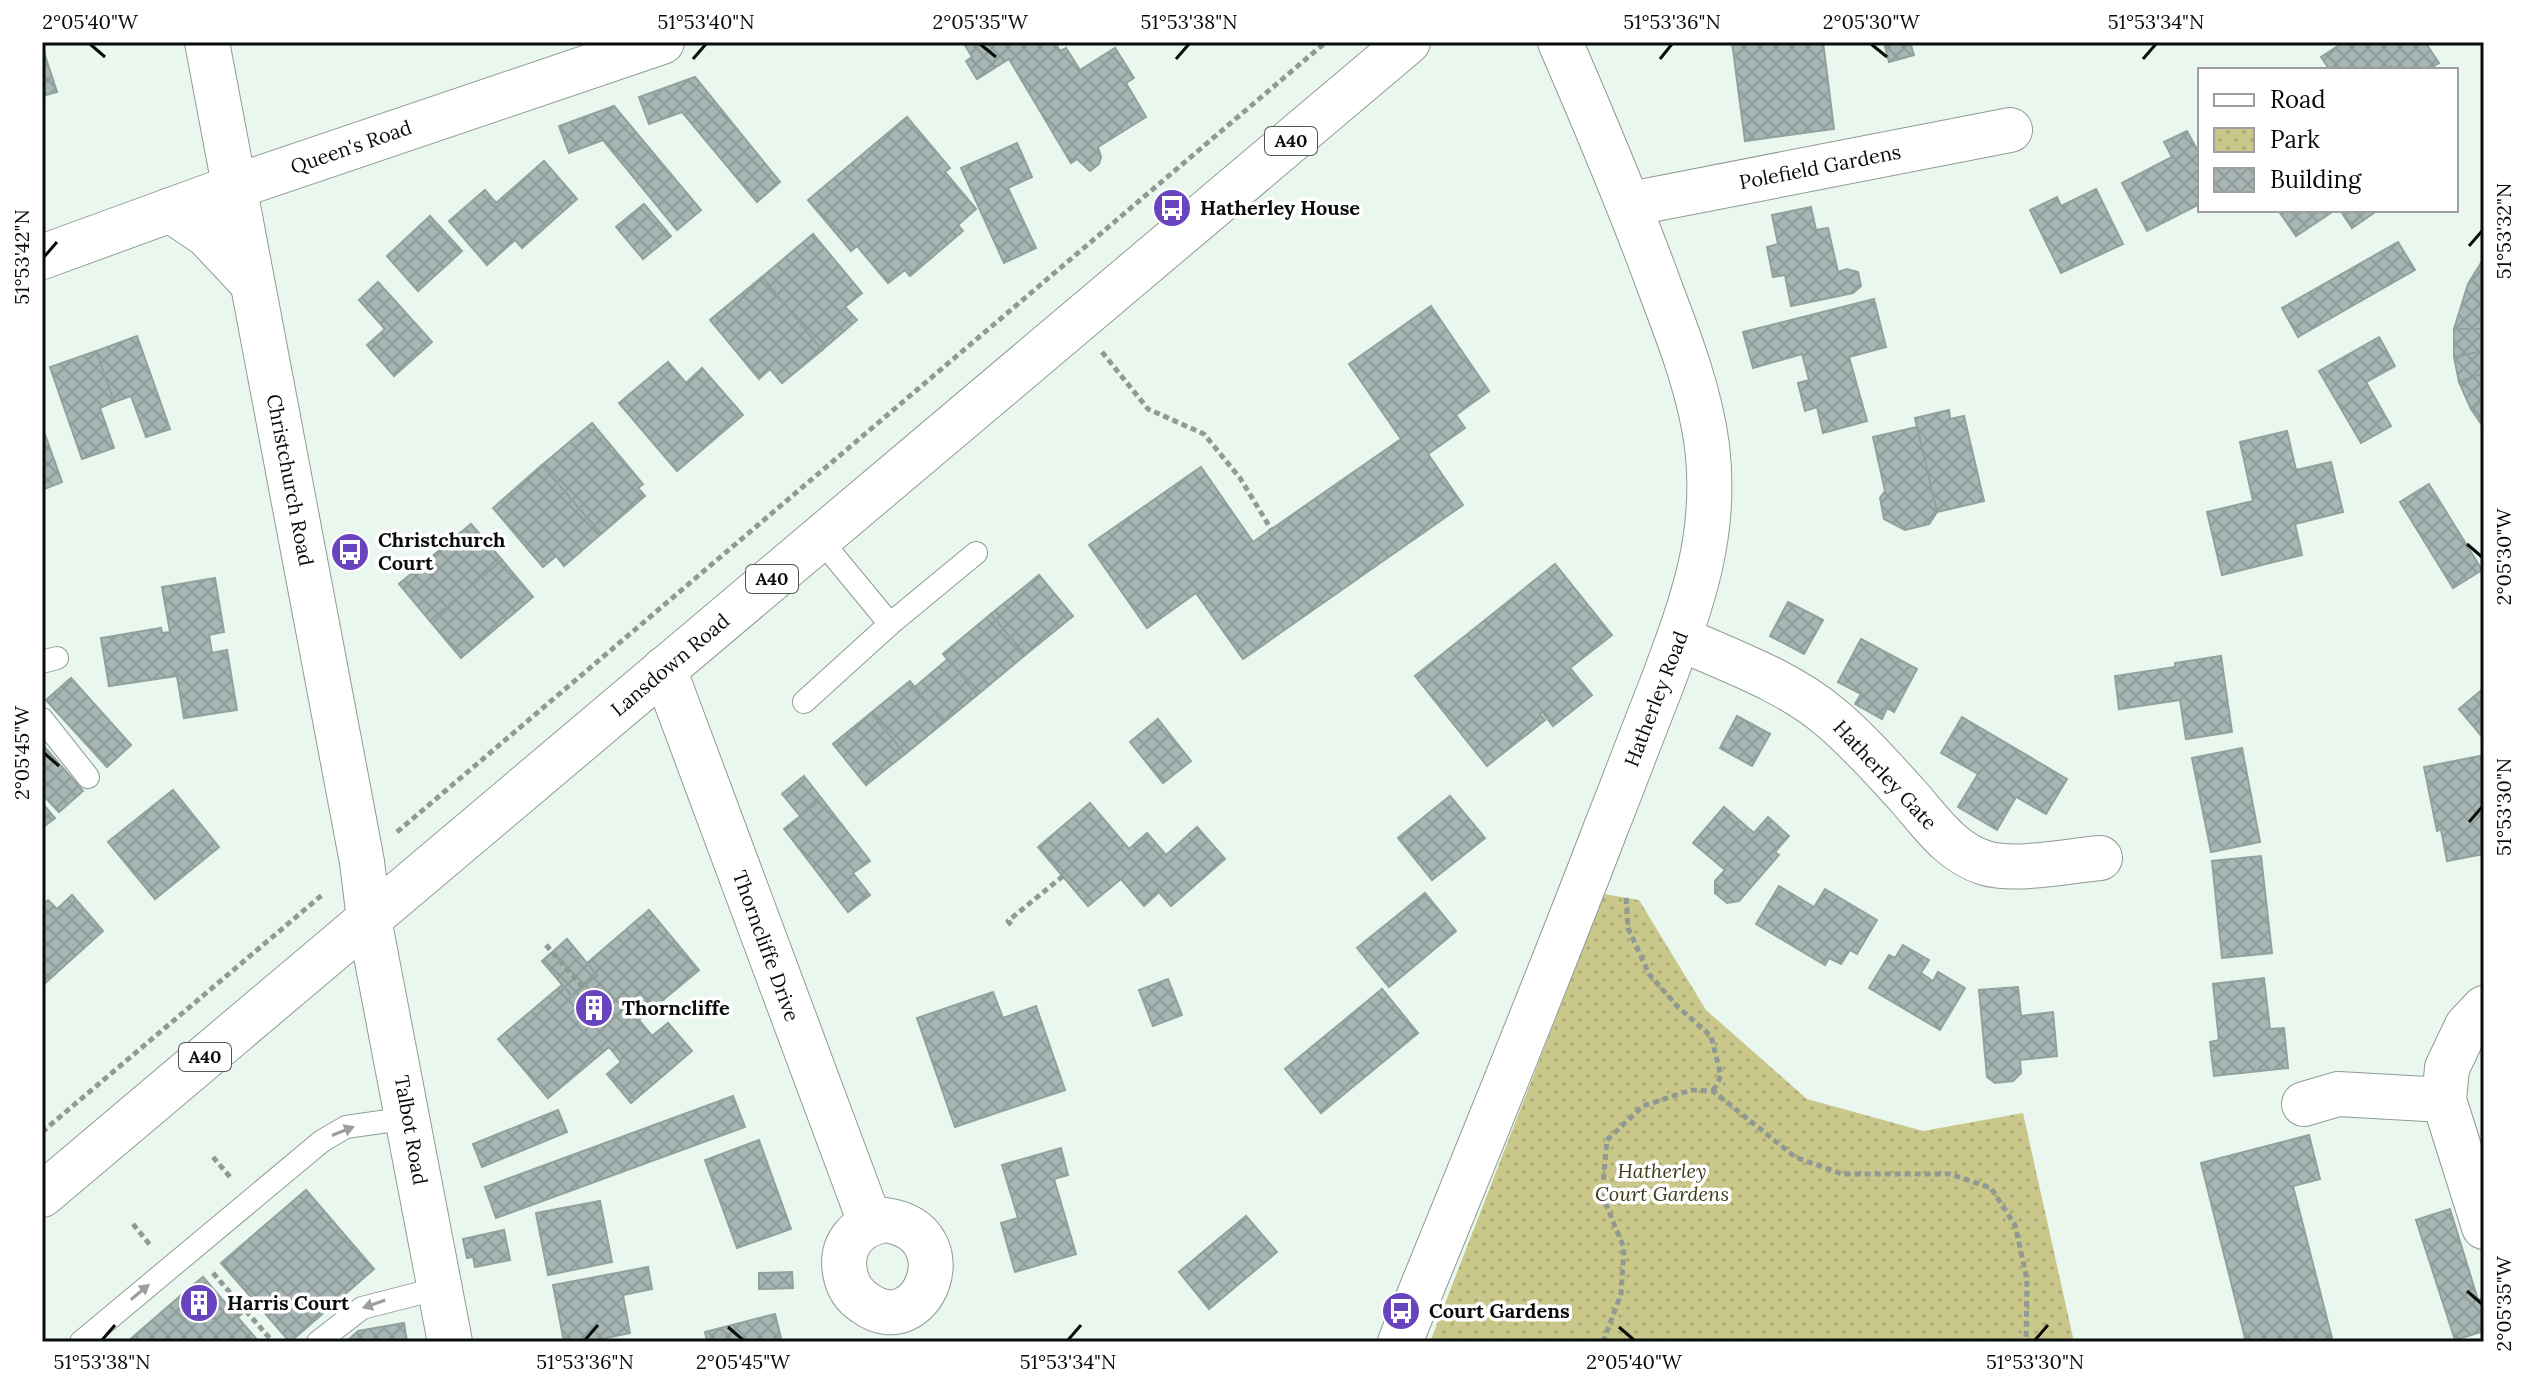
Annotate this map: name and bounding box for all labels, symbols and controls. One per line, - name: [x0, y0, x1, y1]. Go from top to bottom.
- text: 2°05'40"W: [42, 9, 139, 34]
- text: 51°53'40"N: [658, 9, 754, 34]
- text: 2°05'35"W: [932, 9, 1029, 34]
- text: 51°53'38"N: [1140, 9, 1238, 34]
- text: 51°53'36"N: [1623, 9, 1721, 34]
- text: 2°05'30"W: [1823, 9, 1920, 34]
- text: 51°53'34"N: [2108, 9, 2204, 34]
- legend: [2198, 68, 2458, 212]
- text: Road: [2270, 84, 2326, 115]
- street label: Queen's Road: [287, 114, 415, 179]
- text: Park: [2270, 124, 2320, 155]
- road number: A40: [1265, 127, 1317, 155]
- street label: Polefield Gardens: [1737, 139, 1903, 194]
- text: Building: [2270, 164, 2362, 195]
- text: 51°53'32"N: [2491, 183, 2516, 279]
- bus stop icon: Hatherley House: [1151, 187, 1193, 229]
- place label: Hatherley House: [1200, 195, 1360, 220]
- text: 51°53'42"N: [9, 209, 34, 305]
- street label: Christchurch Road: [262, 392, 319, 568]
- text: 2°05'30"W: [2491, 508, 2516, 605]
- place label: Christchurch Court: [378, 527, 506, 575]
- bus stop icon: Christchurch Court: [329, 531, 371, 573]
- road number: A40: [746, 565, 798, 593]
- street label: Lansdown Road: [605, 608, 734, 721]
- street label: Hatherley Road: [1618, 627, 1693, 770]
- text: 2°05'45"W: [9, 705, 34, 800]
- street label: Hatherley Gate: [1828, 715, 1943, 835]
- text: 51°53'30"N: [2491, 758, 2516, 856]
- street label: Thorncliffe Drive: [728, 867, 805, 1025]
- building icon: Thorncliffe: [573, 987, 615, 1029]
- place label: Thorncliffe: [622, 995, 730, 1020]
- road number: A40: [179, 1043, 231, 1071]
- street label: Talbot Road: [390, 1073, 433, 1187]
- one-way arrow: [331, 1124, 355, 1137]
- park label: Hatherley Court Gardens: [1595, 1158, 1729, 1206]
- text: 2°05'35"W: [2491, 1255, 2516, 1352]
- building icon: Harris Court: [178, 1282, 220, 1324]
- one-way arrow: [130, 1284, 150, 1301]
- place label: Harris Court: [227, 1290, 350, 1315]
- bus stop icon: Court Gardens: [1380, 1290, 1422, 1332]
- place label: Court Gardens: [1429, 1298, 1570, 1323]
- one-way arrow: [361, 1299, 385, 1311]
- text: 51°53'38"N: [53, 1349, 151, 1374]
- text: 51°53'36"N: [536, 1349, 634, 1374]
- text: 2°05'45"W: [696, 1349, 791, 1374]
- text: 51°53'34"N: [1020, 1349, 1116, 1374]
- text: 2°05'40"W: [1586, 1349, 1683, 1374]
- text: 51°53'30"N: [1986, 1349, 2084, 1374]

